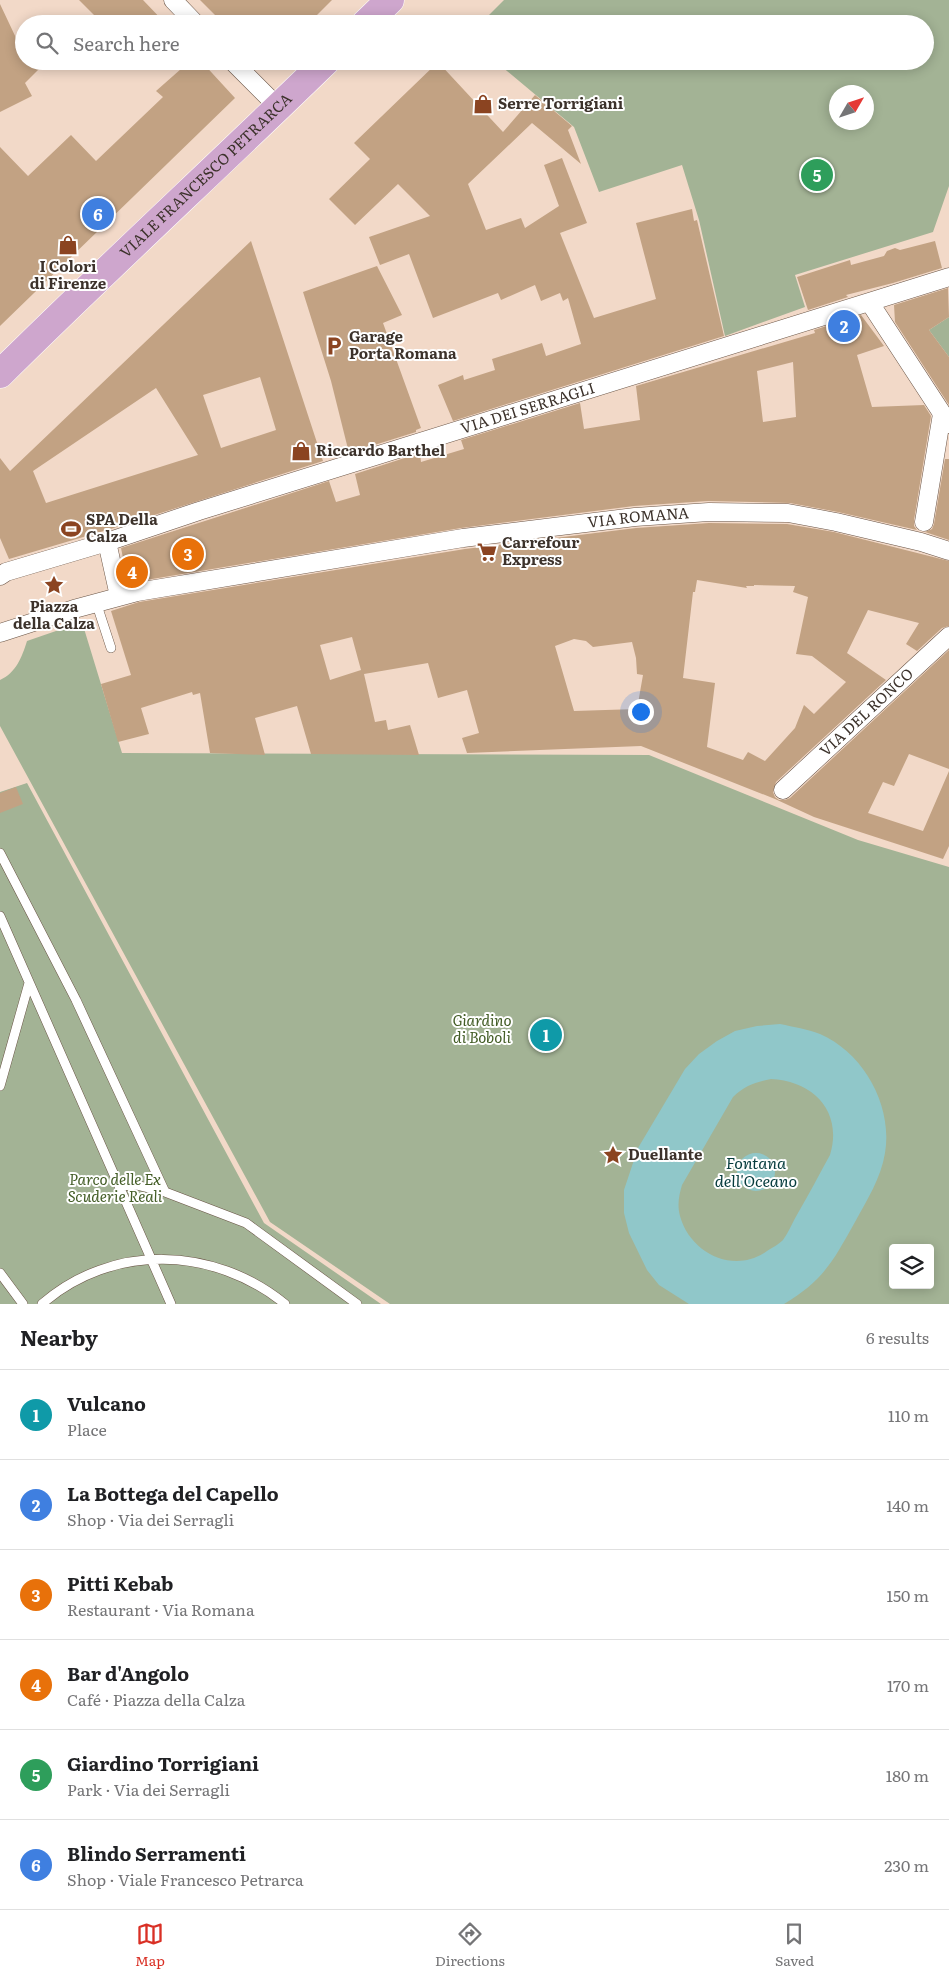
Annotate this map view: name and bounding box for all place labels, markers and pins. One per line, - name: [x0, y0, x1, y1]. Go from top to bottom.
- place label: Serre Torrigiani: [498, 91, 624, 114]
- shop icon: Serre Torrigiani: [472, 93, 494, 115]
- pin: 5: [801, 156, 833, 194]
- pin: 6: [82, 195, 114, 233]
- shop icon: I Colori di Firenze: [57, 234, 79, 256]
- place label: I Colori di Firenze: [30, 254, 107, 294]
- pin: 2: [828, 307, 860, 345]
- place label: Garage Porta Romana: [349, 324, 457, 364]
- parking icon: Garage Porta Romana: [323, 335, 345, 357]
- place label: Riccardo Barthel: [316, 438, 446, 461]
- shop icon: Riccardo Barthel: [290, 440, 312, 462]
- place label: SPA Della Calza: [86, 507, 158, 547]
- sports icon: SPA Della Calza: [60, 518, 82, 540]
- place label: Carrefour Express: [502, 530, 579, 570]
- pin: 3: [172, 535, 204, 573]
- supermarket icon: Carrefour Express: [476, 541, 498, 563]
- pin: 4: [116, 553, 148, 591]
- place icon: Piazza della Calza: [43, 574, 65, 596]
- place label: Piazza della Calza: [13, 594, 95, 634]
- pin: 1: [530, 1016, 562, 1054]
- place label: Duellante: [628, 1142, 703, 1165]
- place icon: Duellante: [602, 1144, 624, 1166]

